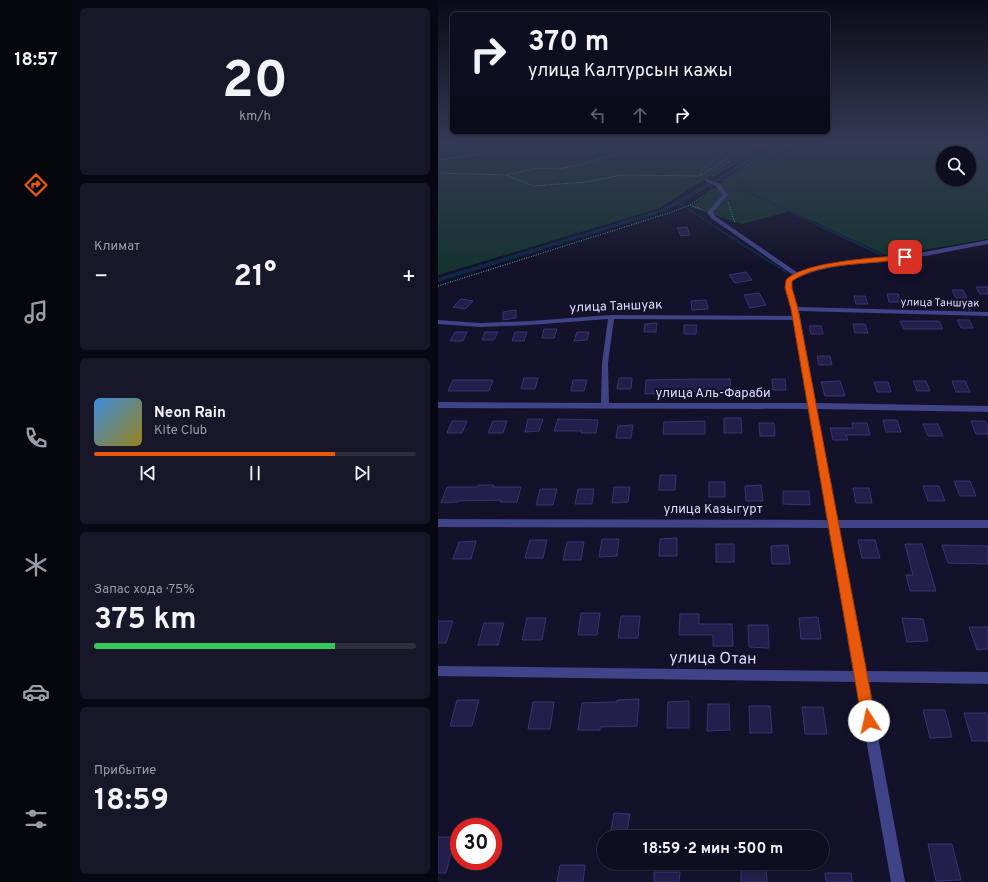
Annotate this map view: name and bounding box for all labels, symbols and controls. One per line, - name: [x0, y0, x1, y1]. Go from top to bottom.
- text: 370 m: [528, 25, 609, 61]
- icon: right: [462, 28, 514, 80]
- text: 18:57: [14, 49, 58, 72]
- text: 20: [222, 50, 288, 116]
- text: улица Калтурсын кажы: [528, 60, 732, 83]
- icon: left: [587, 104, 609, 126]
- icon: ahead: [629, 104, 651, 126]
- icon: right: [671, 104, 693, 126]
- text: km/h: [239, 109, 271, 125]
- map controls: [936, 146, 976, 186]
- button: search: [936, 146, 976, 186]
- icon: directions: [22, 171, 50, 199]
- text: Климат: [94, 239, 140, 255]
- pin: [888, 240, 922, 274]
- icon: arrive: [894, 246, 916, 268]
- text: 21°: [234, 259, 276, 296]
- text: −: [94, 264, 108, 291]
- text: +: [402, 264, 416, 291]
- street label: улица Таншуак: [900, 295, 980, 311]
- street label: улица Таншуак: [569, 297, 663, 317]
- icon: music: [22, 298, 50, 326]
- street label: улица Аль-Фараби: [655, 386, 771, 402]
- text: Neon Rain: [154, 404, 226, 423]
- text: Kite Club: [154, 423, 207, 439]
- icon: phone: [22, 424, 50, 452]
- icon: previous: [137, 462, 159, 484]
- icon: pause: [244, 462, 266, 484]
- icon: next: [351, 462, 373, 484]
- street label: улица Казыгурт: [663, 502, 763, 518]
- icon: climate: [22, 551, 50, 579]
- text: Запас хода · 75%: [94, 582, 194, 598]
- text: 375 km: [94, 602, 197, 639]
- street label: улица Отан: [669, 648, 757, 670]
- icon: car: [22, 678, 50, 706]
- position arrow: [848, 700, 890, 742]
- text: Прибытие: [94, 763, 156, 779]
- text: 18:59: [94, 783, 169, 820]
- icon: filters: [22, 805, 50, 833]
- speed limit sign: 30: [450, 818, 502, 870]
- text: 18:59 · 2 мин · 500 m: [643, 840, 783, 859]

